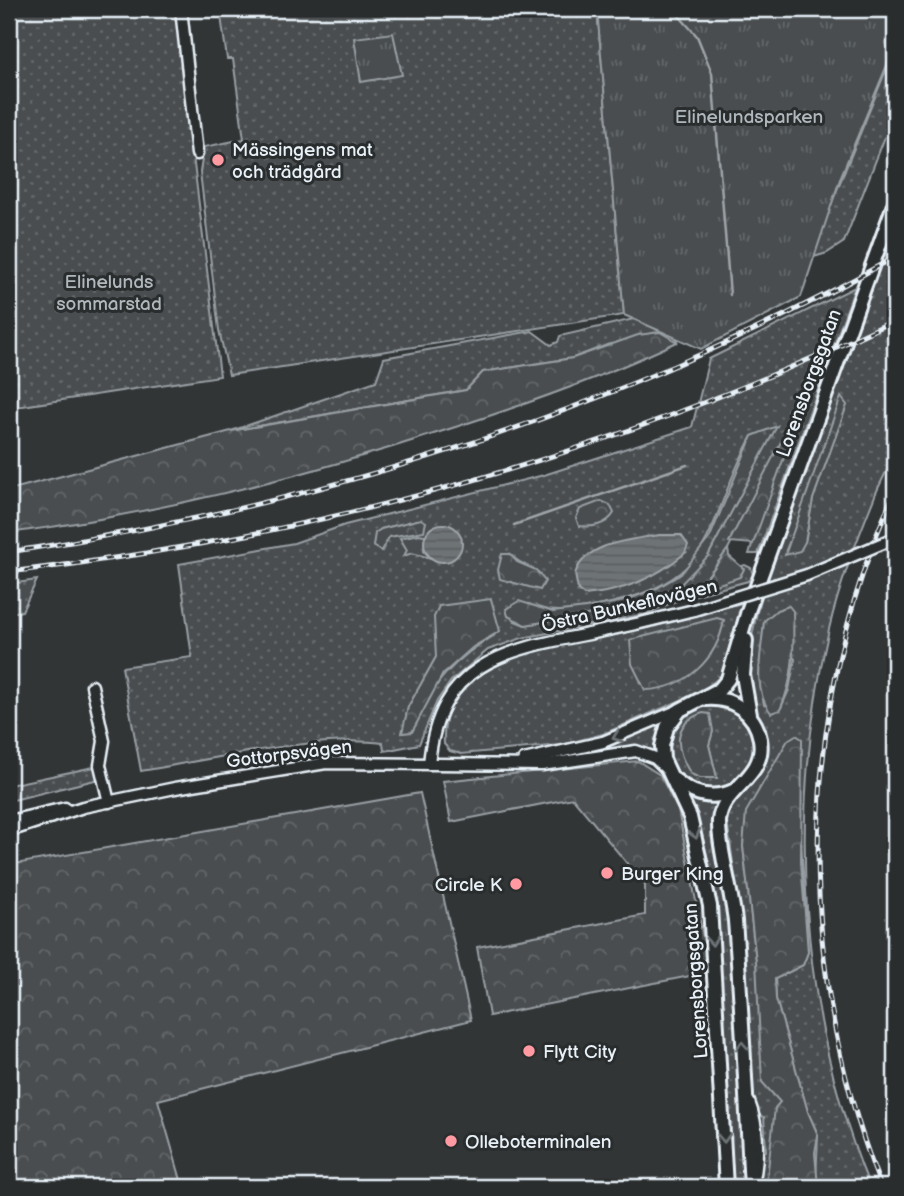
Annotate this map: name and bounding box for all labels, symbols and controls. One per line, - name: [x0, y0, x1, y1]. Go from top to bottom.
- park label: Elinelundsparken: [675, 106, 823, 129]
- place label: Mässingens mat och trädgård: [232, 139, 373, 184]
- marker: Mässingens mat och trädgård: [210, 152, 226, 168]
- park label: Elinelunds sommarstad: [56, 271, 162, 316]
- street label: Lorensborgsgatan: [772, 306, 847, 461]
- street label: Östra Bunkeflovägen: [539, 575, 719, 638]
- one-way arrow: [612, 728, 624, 742]
- street label: Gottorpsvägen: [225, 735, 353, 774]
- one-way arrow: [686, 828, 701, 840]
- place label: Burger King: [621, 863, 724, 886]
- marker: Burger King: [599, 865, 615, 881]
- place label: Circle K: [435, 874, 503, 897]
- marker: Circle K: [508, 876, 524, 892]
- street label: Lorensborgsgatan: [680, 902, 713, 1059]
- one-way arrow: [704, 935, 719, 946]
- one-way arrow: [735, 1040, 750, 1051]
- place label: Flytt City: [543, 1041, 617, 1064]
- marker: Flytt City: [521, 1043, 537, 1059]
- place label: Olleboterminalen: [465, 1131, 611, 1154]
- marker: Olleboterminalen: [443, 1133, 459, 1149]
- one-way arrow: [716, 1133, 731, 1144]

